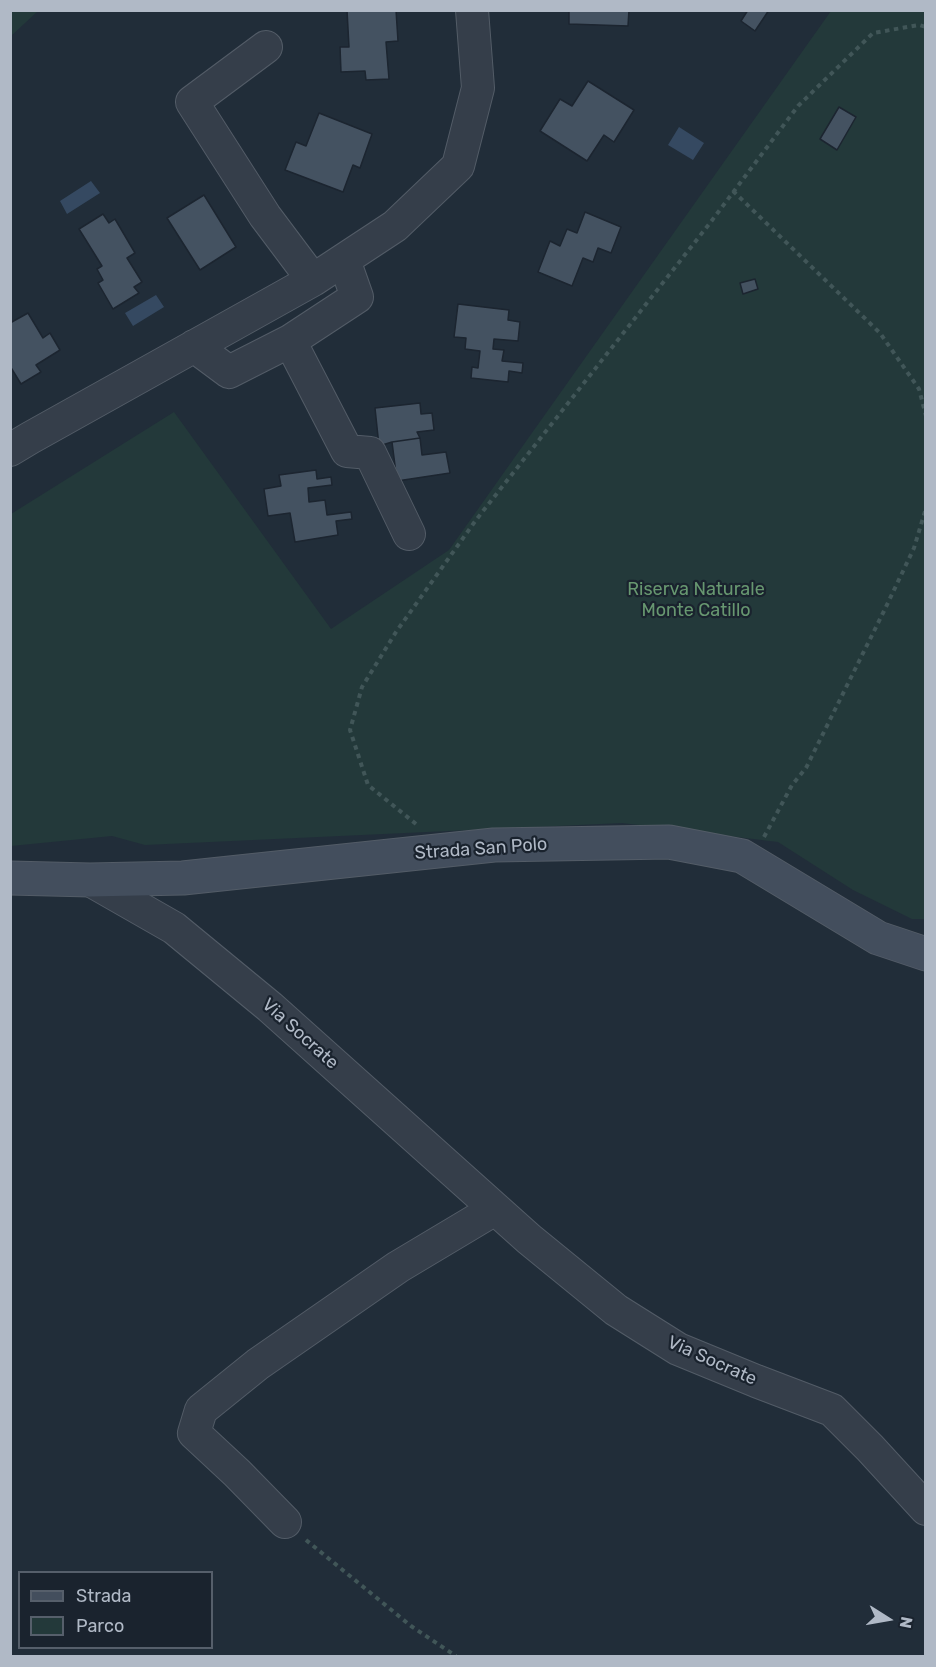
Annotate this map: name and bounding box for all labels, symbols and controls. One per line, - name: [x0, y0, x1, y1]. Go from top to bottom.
- park label: Riserva Naturale Monte Catillo: [627, 579, 765, 622]
- street label: Strada San Polo: [414, 834, 548, 864]
- street label: Via Socrate: [257, 994, 343, 1074]
- street label: Via Socrate: [664, 1332, 760, 1390]
- legend: [18, 1571, 213, 1649]
- text: Strada: [76, 1585, 132, 1607]
- north arrow: [858, 1589, 918, 1649]
- text: Parco: [76, 1615, 124, 1637]
- text: N: [896, 1615, 917, 1630]

